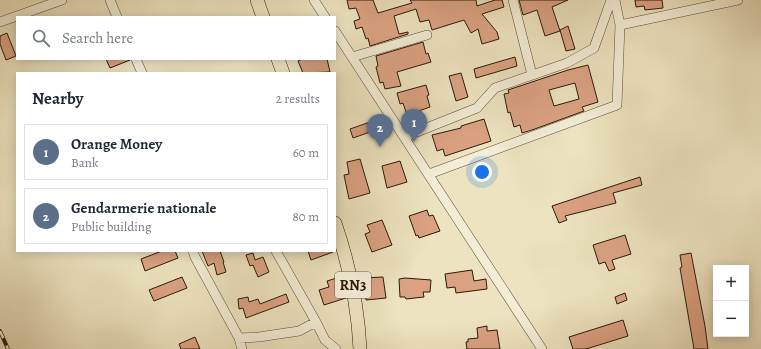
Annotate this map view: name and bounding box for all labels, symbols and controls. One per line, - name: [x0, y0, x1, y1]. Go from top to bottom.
- search box: [16, 16, 336, 60]
- icon: search: [30, 27, 52, 49]
- text: Search here: [62, 28, 133, 48]
- text: Nearby: [32, 87, 83, 110]
- text: 2 results: [276, 90, 320, 107]
- pin: 1: [401, 109, 427, 142]
- pin: 2: [367, 114, 393, 147]
- text: Orange Money: [71, 134, 162, 154]
- text: 1: [44, 144, 48, 161]
- text: 60 m: [293, 144, 319, 161]
- text: Bank: [71, 154, 98, 171]
- your location: [472, 162, 492, 182]
- text: Gendarmerie nationale: [71, 198, 216, 218]
- text: 2: [43, 208, 49, 225]
- text: 80 m: [292, 208, 319, 225]
- text: Public building: [71, 218, 151, 235]
- map controls: [713, 265, 749, 337]
- button: +: [713, 265, 749, 301]
- road number: RN3: [335, 272, 371, 298]
- button: −: [713, 301, 749, 337]

